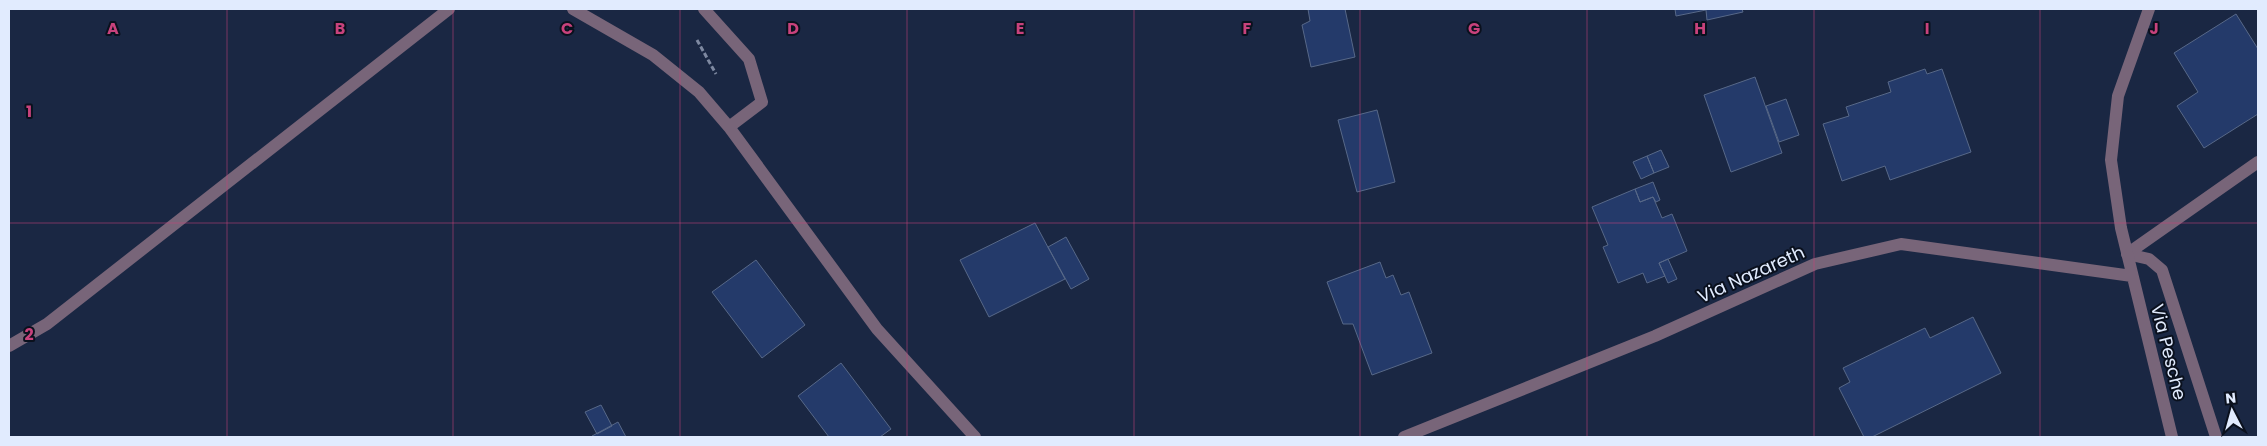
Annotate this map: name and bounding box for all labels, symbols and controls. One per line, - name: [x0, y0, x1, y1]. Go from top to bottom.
- text: A: [107, 17, 119, 40]
- text: B: [335, 17, 345, 40]
- text: C: [561, 17, 573, 40]
- text: D: [787, 17, 799, 40]
- text: E: [1016, 17, 1024, 40]
- text: F: [1243, 17, 1252, 40]
- text: G: [1468, 17, 1480, 40]
- text: H: [1694, 17, 1706, 40]
- text: I: [1925, 17, 1929, 40]
- text: J: [2149, 17, 2159, 40]
- text: 1: [26, 100, 32, 123]
- street label: Via Nazareth: [1694, 239, 1808, 309]
- street label: Via Pesche: [2145, 301, 2193, 403]
- text: 2: [24, 323, 34, 346]
- north arrow: [2207, 386, 2257, 436]
- text: N: [2224, 388, 2237, 409]

